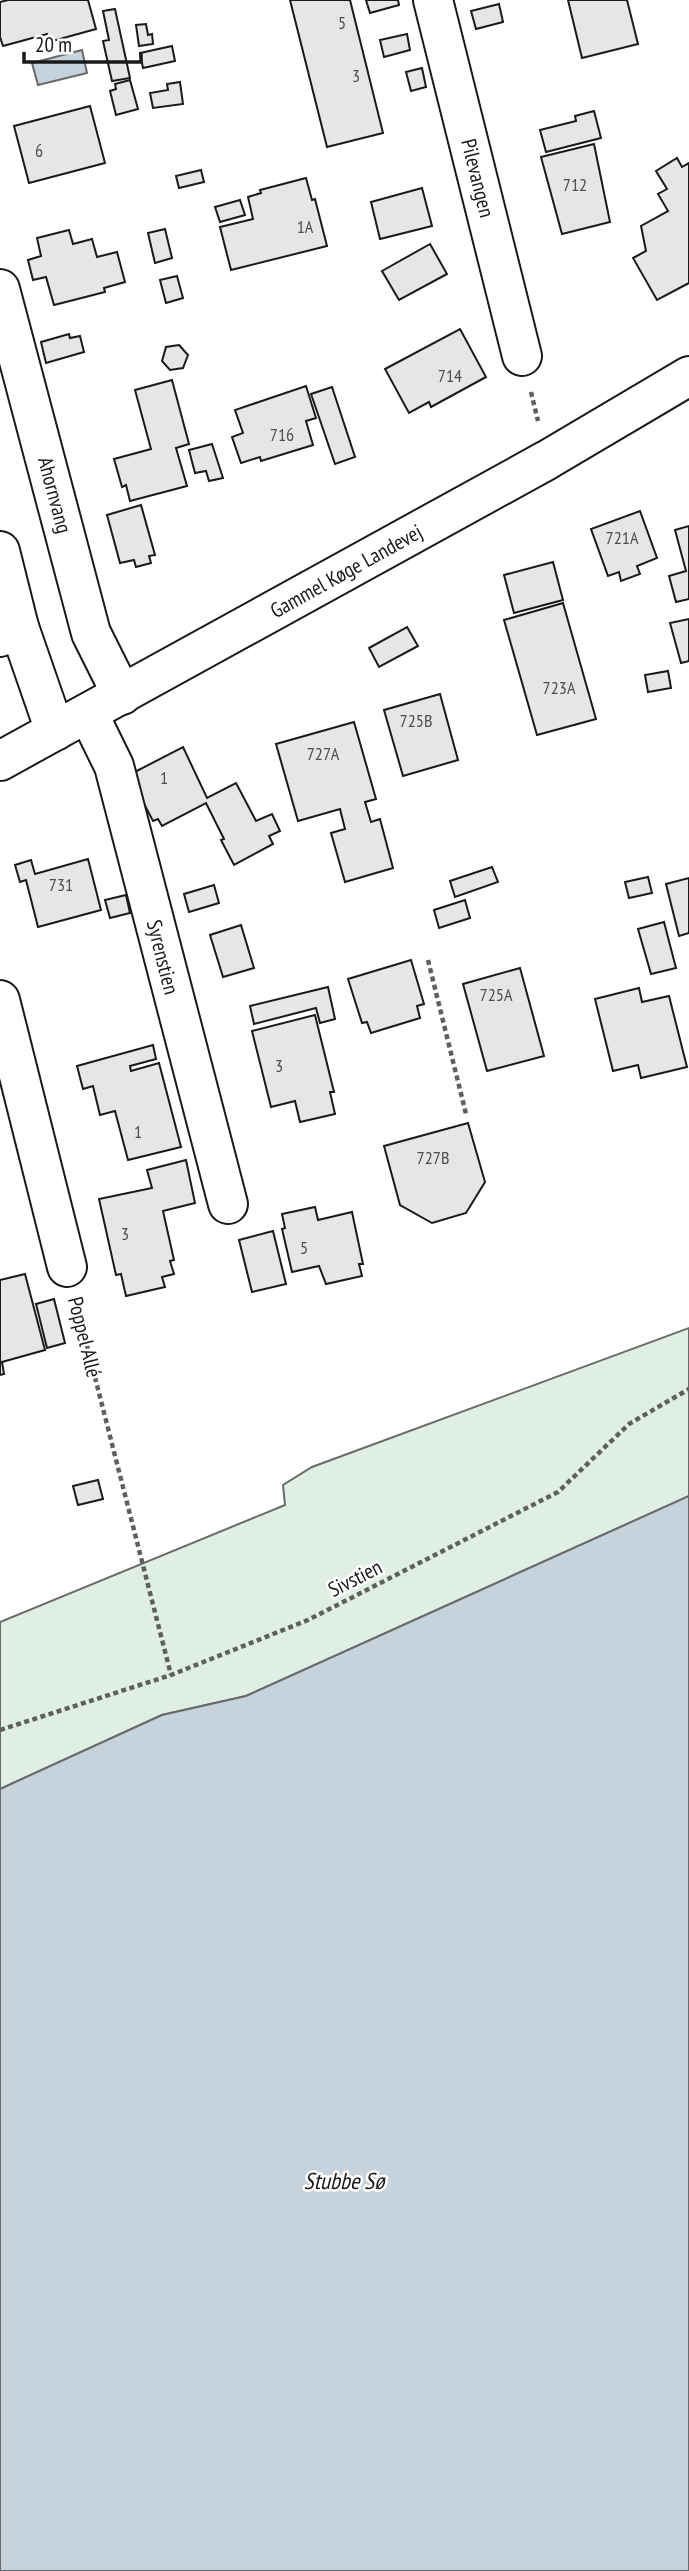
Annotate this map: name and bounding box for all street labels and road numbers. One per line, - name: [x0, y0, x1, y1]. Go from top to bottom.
- street label: Pilevangen: [455, 136, 501, 220]
- street label: Ahornvang: [32, 454, 78, 536]
- street label: Gammel Køge Landevej: [265, 518, 427, 624]
- street label: Syrenstien: [141, 917, 185, 997]
- street label: Poppel Allé: [62, 1294, 108, 1380]
- street label: Sivstien: [323, 1553, 387, 1603]

